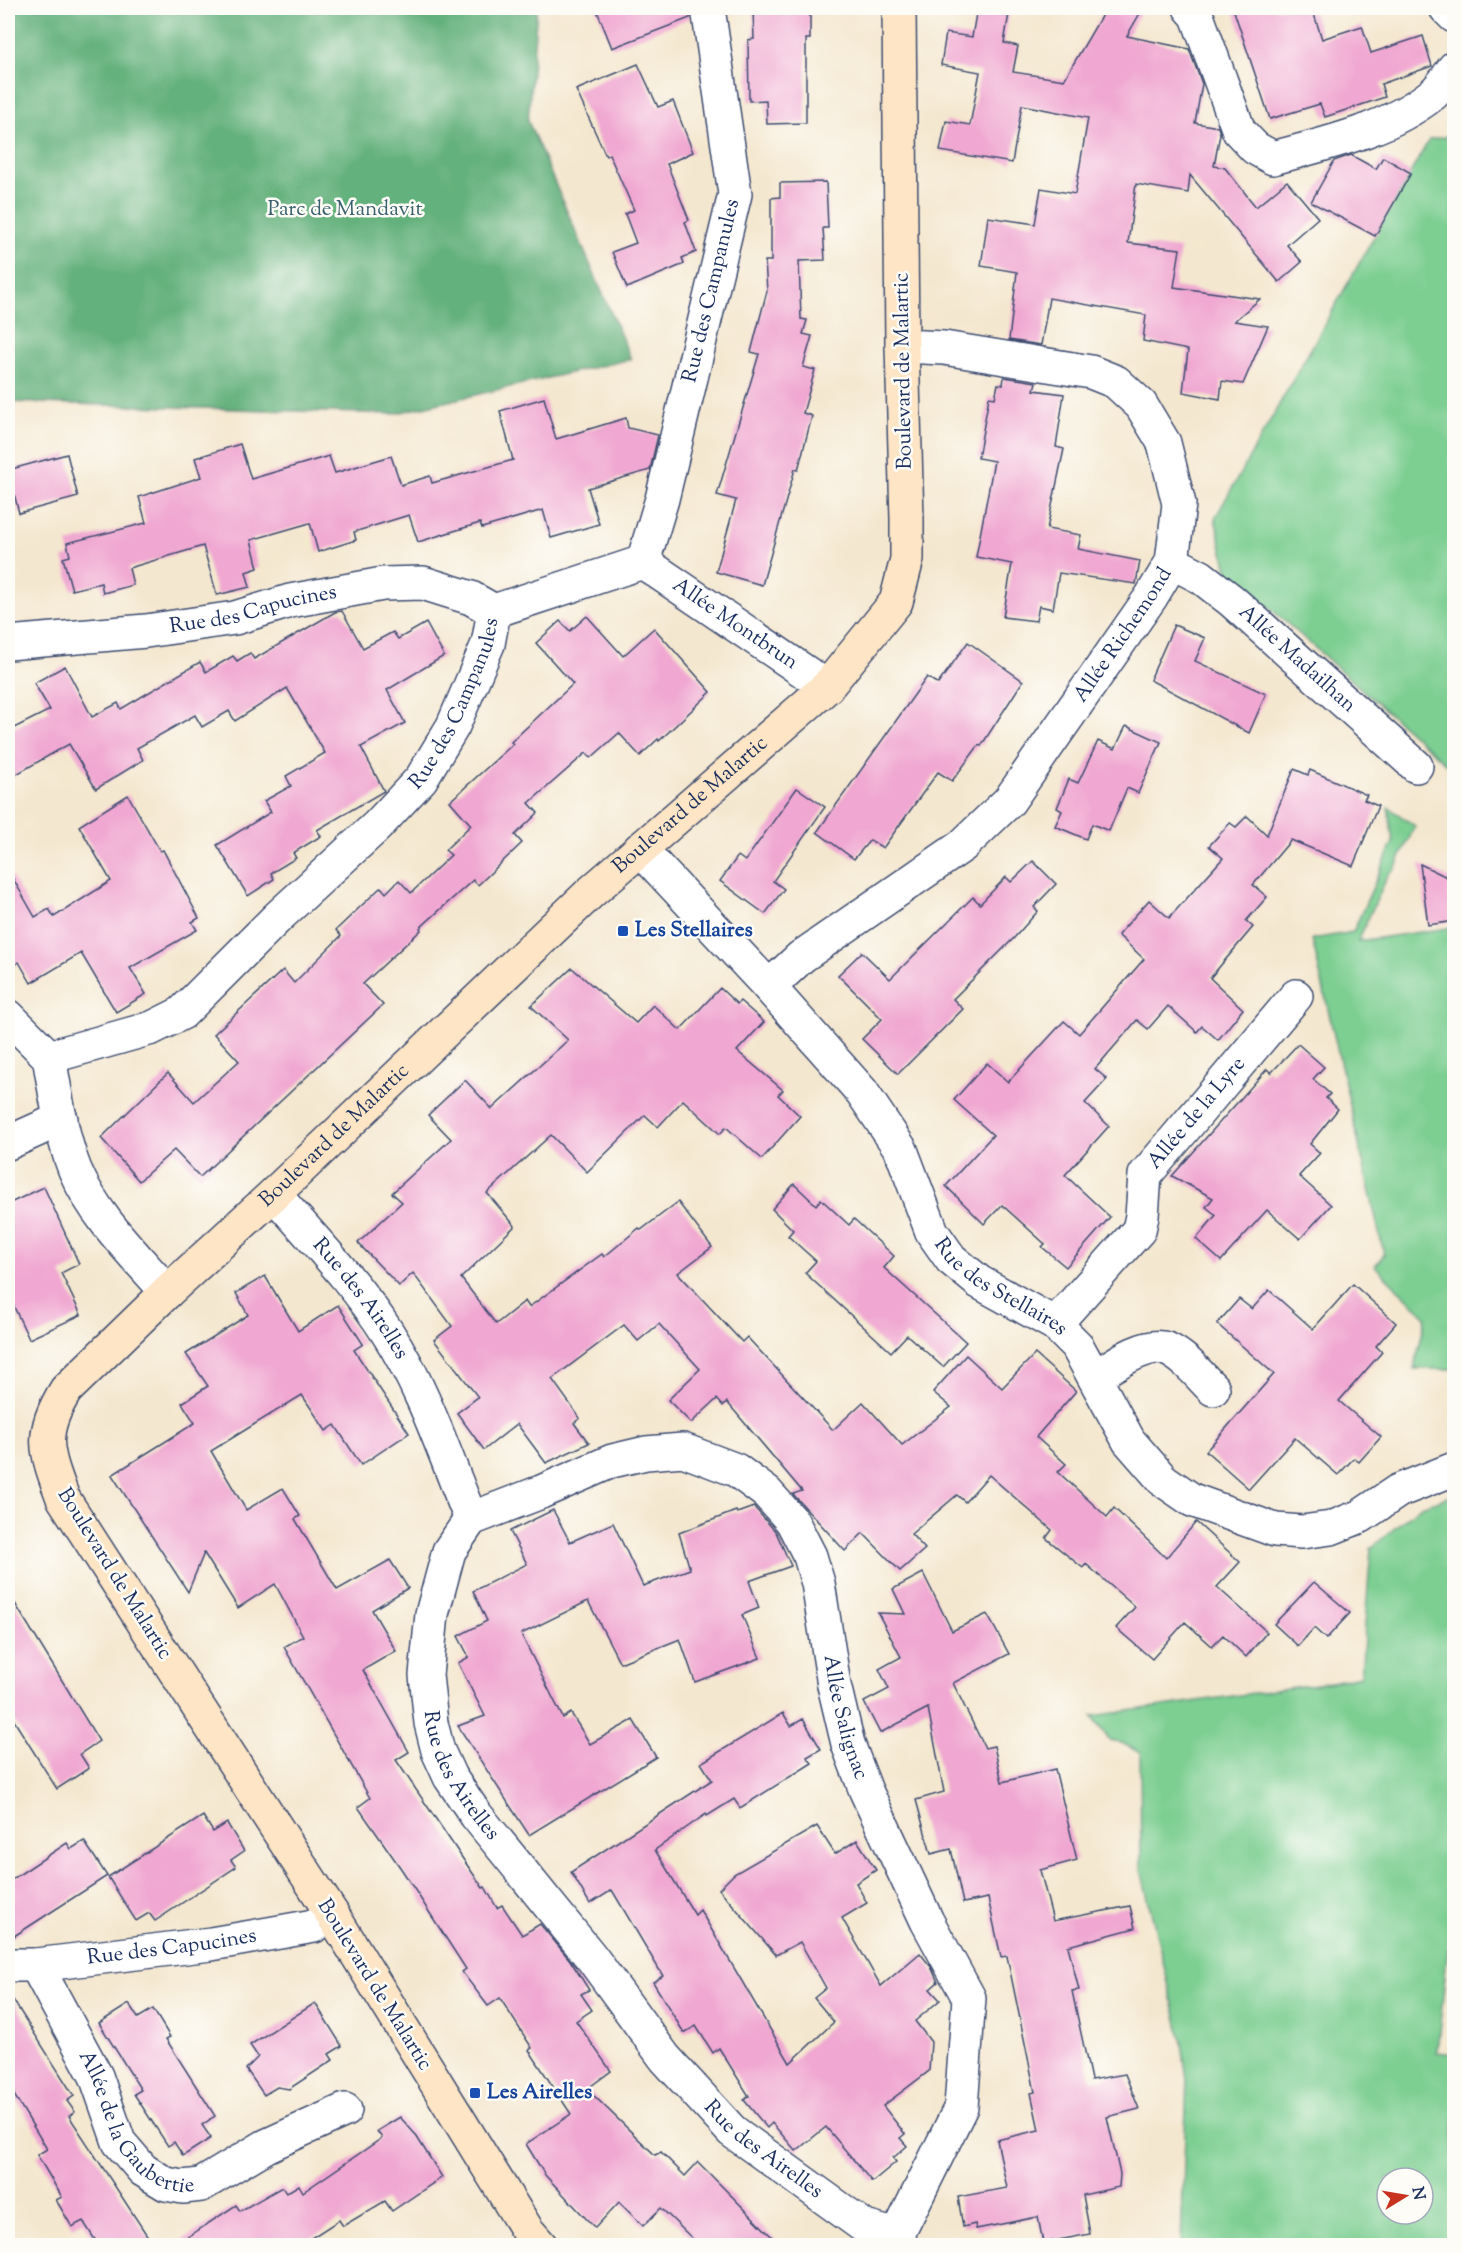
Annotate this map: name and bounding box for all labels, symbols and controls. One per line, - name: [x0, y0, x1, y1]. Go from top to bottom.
- park label: Parc de Mandavit: [267, 195, 423, 225]
- street label: Rue des Campanules: [675, 196, 748, 386]
- street label: Boulevard de Malartic: [887, 272, 921, 470]
- street label: Allée Richemond: [1067, 562, 1180, 709]
- street label: Allée Montbrun: [666, 571, 804, 678]
- street label: Rue des Capucines: [168, 578, 339, 642]
- street label: Allée Madailhan: [1231, 598, 1362, 720]
- street label: Rue des Campanules: [403, 616, 507, 797]
- street label: Boulevard de Malartic: [606, 729, 775, 881]
- place label: Les Stellaires: [635, 916, 753, 946]
- marker: Les Stellaires: [616, 924, 630, 938]
- street label: Allée de la Lyre: [1141, 1051, 1253, 1176]
- street label: Boulevard de Malartic: [253, 1057, 416, 1215]
- street label: Rue des Airelles: [305, 1232, 415, 1365]
- street label: Rue des Stellaires: [926, 1232, 1074, 1343]
- street label: Boulevard de Malartic: [49, 1482, 179, 1666]
- street label: Allée Salignac: [815, 1653, 875, 1784]
- street label: Rue des Airelles: [415, 1709, 506, 1847]
- street label: Boulevard de Malartic: [309, 1893, 439, 2077]
- street label: Rue des Capucines: [85, 1921, 259, 1974]
- street label: Allée de la Gaubertie: [70, 2045, 196, 2202]
- place label: Les Airelles: [487, 2078, 592, 2108]
- marker: Les Airelles: [468, 2086, 482, 2100]
- street label: Rue des Airelles: [696, 2094, 829, 2207]
- north arrow: [1375, 2166, 1435, 2226]
- text: N: [1405, 2185, 1430, 2202]

